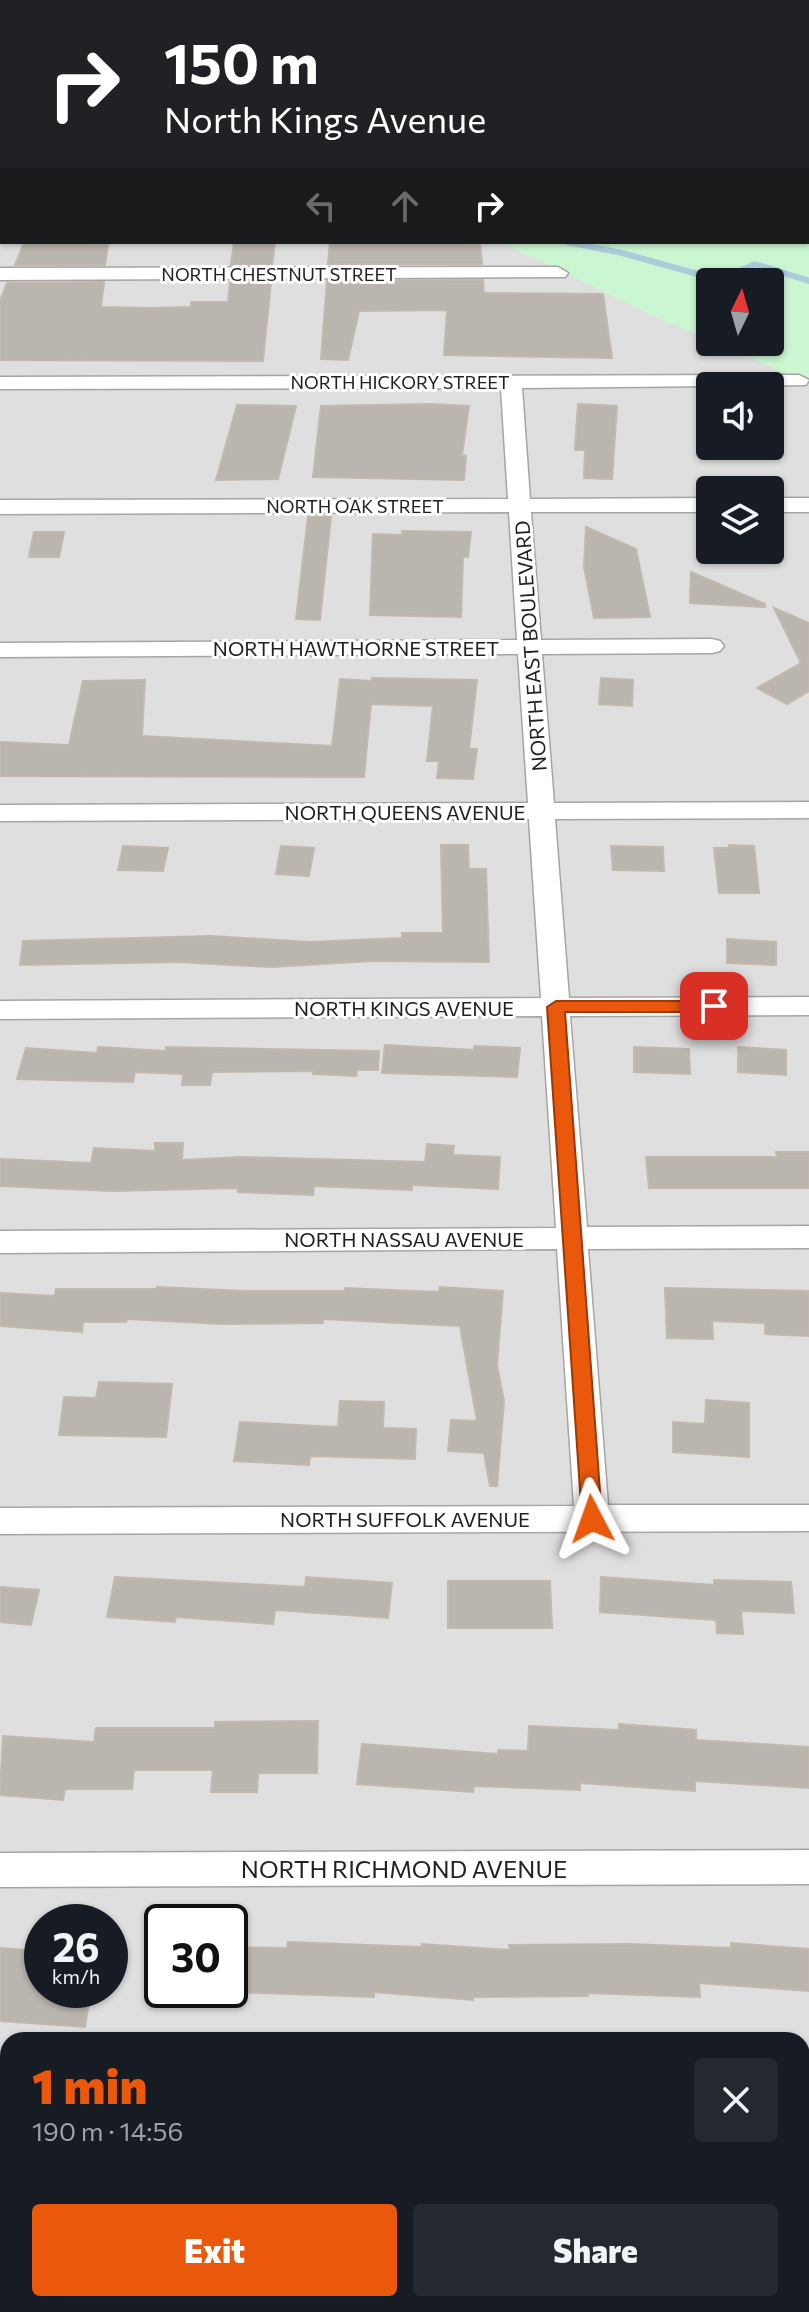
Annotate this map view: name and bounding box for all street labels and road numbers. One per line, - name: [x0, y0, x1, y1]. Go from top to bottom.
- street label: NORTH CHESTNUT STREET: [161, 263, 397, 285]
- street label: NORTH HICKORY STREET: [290, 371, 510, 393]
- street label: NORTH OAK STREET: [266, 495, 444, 517]
- street label: NORTH EAST BOULEVARD: [509, 520, 551, 772]
- street label: NORTH HAWTHORNE STREET: [213, 636, 499, 660]
- street label: NORTH QUEENS AVENUE: [285, 800, 525, 824]
- street label: NORTH KINGS AVENUE: [294, 996, 514, 1020]
- street label: NORTH NASSAU AVENUE: [284, 1227, 524, 1251]
- street label: NORTH SUFFOLK AVENUE: [280, 1507, 530, 1531]
- street label: NORTH RICHMOND AVENUE: [241, 1854, 567, 1883]

